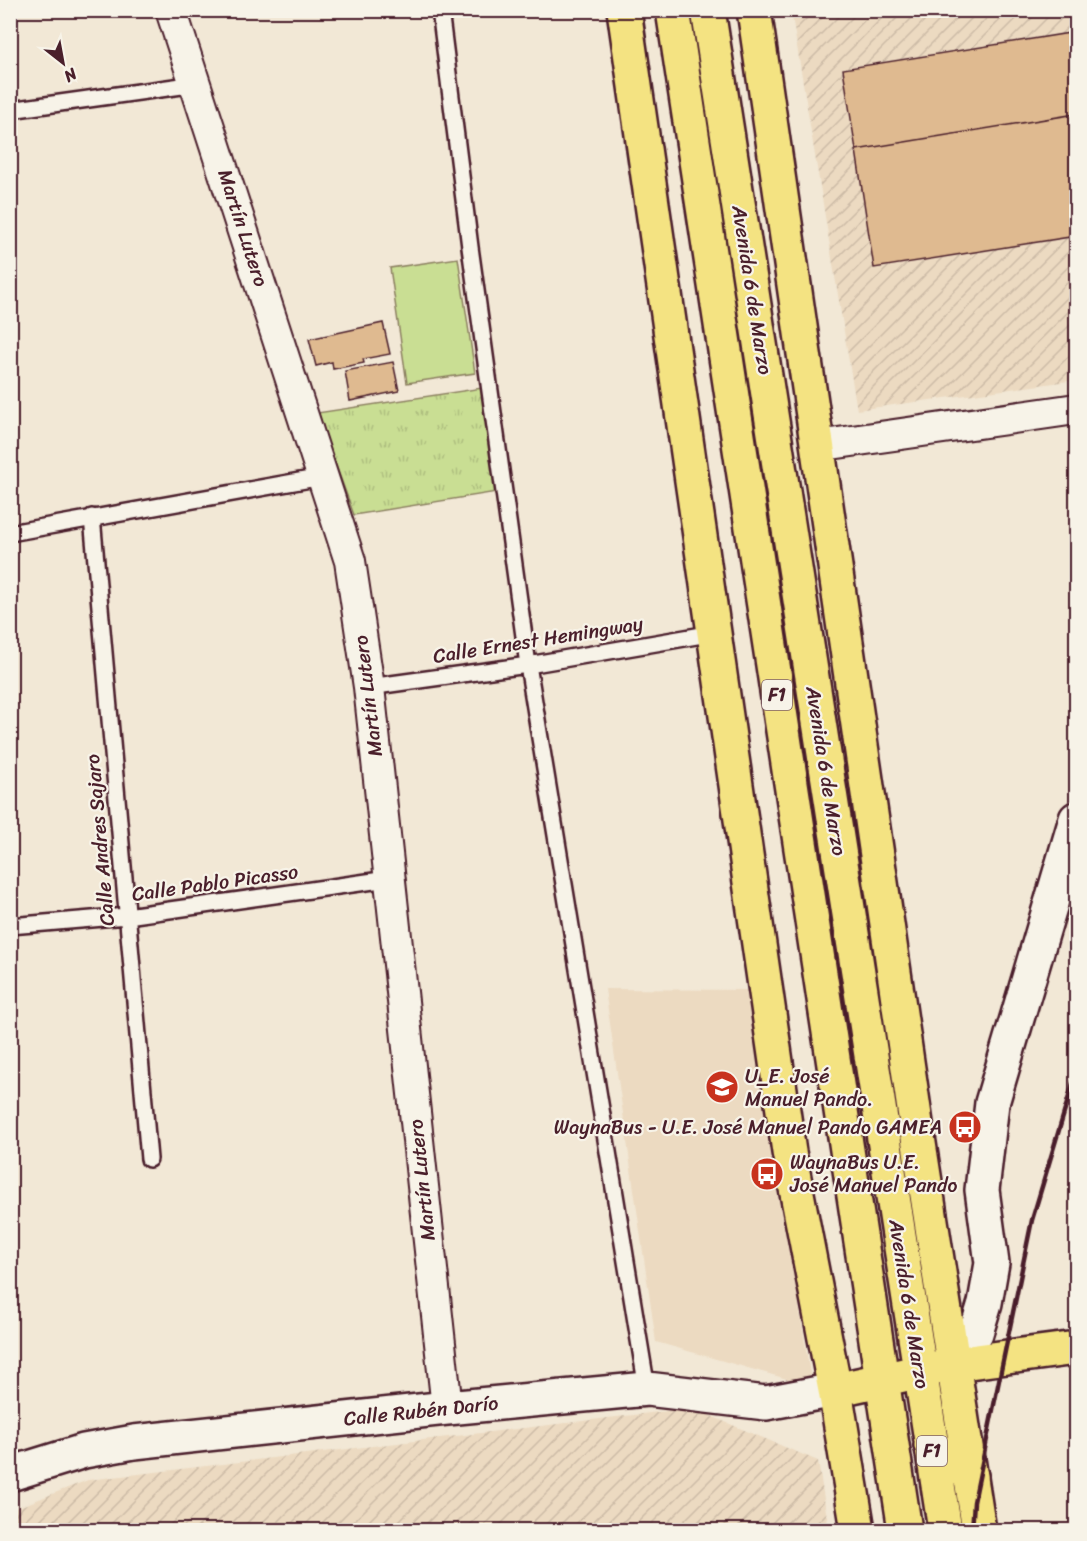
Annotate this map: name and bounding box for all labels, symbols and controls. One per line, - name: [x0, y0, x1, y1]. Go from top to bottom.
- north arrow: [33, 33, 93, 93]
- text: N: [57, 60, 84, 91]
- street label: Martín Lutero: [208, 165, 279, 291]
- street label: Avenida 6 de Marzo: [721, 202, 783, 377]
- street label: Calle Ernest Hemingway: [431, 606, 646, 674]
- street label: Martín Lutero: [343, 633, 393, 759]
- road number: F1: [762, 680, 792, 710]
- street label: Avenida 6 de Marzo: [795, 683, 857, 858]
- street label: Calle Andres Sajaro: [75, 753, 125, 927]
- street label: Calle Pablo Picasso: [130, 854, 300, 912]
- place label: U_E. José Manuel Pando.: [745, 1059, 873, 1117]
- school or university icon: U_E. José Manuel Pando.: [704, 1069, 740, 1105]
- bus stop icon: WaynaBus - U.E. José Manuel Pando GAMEA: [947, 1109, 983, 1145]
- place label: WaynaBus - U.E. José Manuel Pando GAMEA: [554, 1110, 942, 1145]
- street label: Martín Lutero: [398, 1117, 446, 1242]
- place label: WaynaBus U.E. José Manuel Pando: [789, 1145, 958, 1203]
- bus stop icon: WaynaBus U.E. José Manuel Pando: [749, 1156, 785, 1192]
- street label: Avenida 6 de Marzo: [878, 1216, 940, 1391]
- street label: Calle Rubén Darío: [342, 1385, 500, 1437]
- road number: F1: [917, 1436, 947, 1466]

